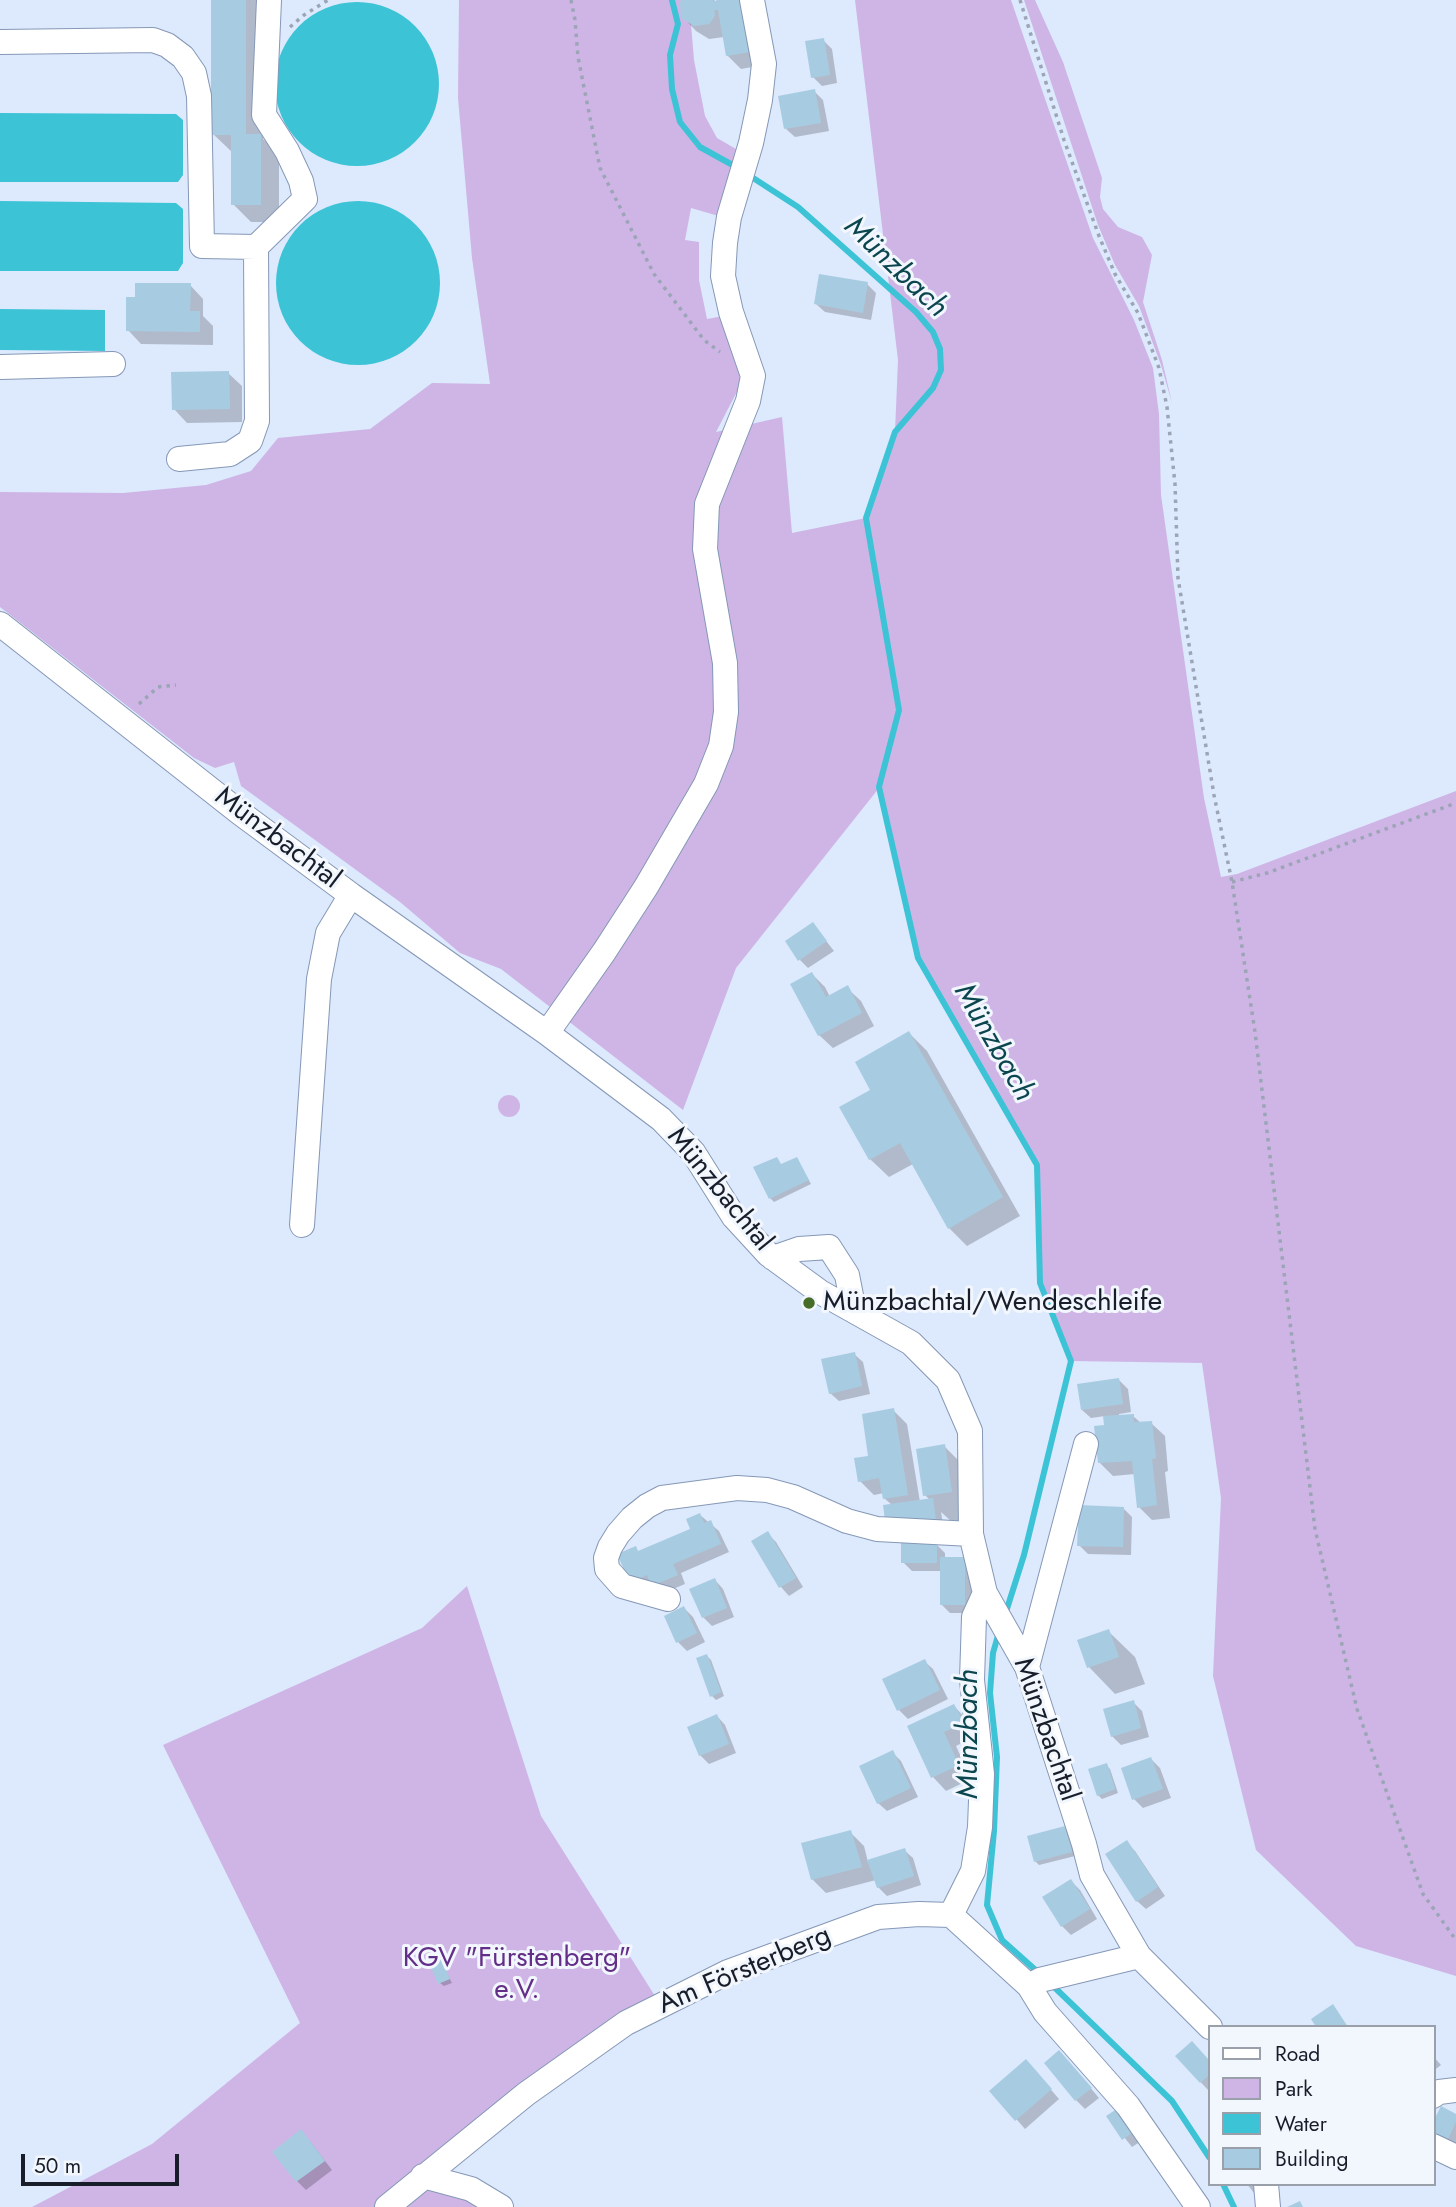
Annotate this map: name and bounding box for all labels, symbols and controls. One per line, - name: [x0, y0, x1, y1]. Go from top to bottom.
- water label: Münzbach: [836, 210, 954, 326]
- street label: Münzbachtal: [207, 781, 347, 897]
- water label: Münzbach: [945, 978, 1041, 1108]
- street label: Münzbachtal: [659, 1121, 779, 1259]
- place label: Münzbachtal/Wendeschleife: [823, 1286, 1162, 1320]
- marker: Münzbachtal/Wendeschleife: [801, 1295, 817, 1311]
- street label: Münzbachtal: [1005, 1654, 1085, 1806]
- water label: Münzbach: [952, 1669, 988, 1799]
- street label: Am Försterberg: [654, 1920, 836, 2022]
- park label: KGV "Fürstenberg" e.V.: [403, 1942, 631, 2008]
- legend: [1208, 2025, 1435, 2186]
- text: Road: [1275, 2039, 1320, 2069]
- text: Park: [1275, 2074, 1312, 2104]
- text: Water: [1275, 2109, 1327, 2139]
- scale bar: [24, 2140, 182, 2184]
- text: Building: [1275, 2144, 1348, 2174]
- text: 50 m: [34, 2151, 81, 2181]

